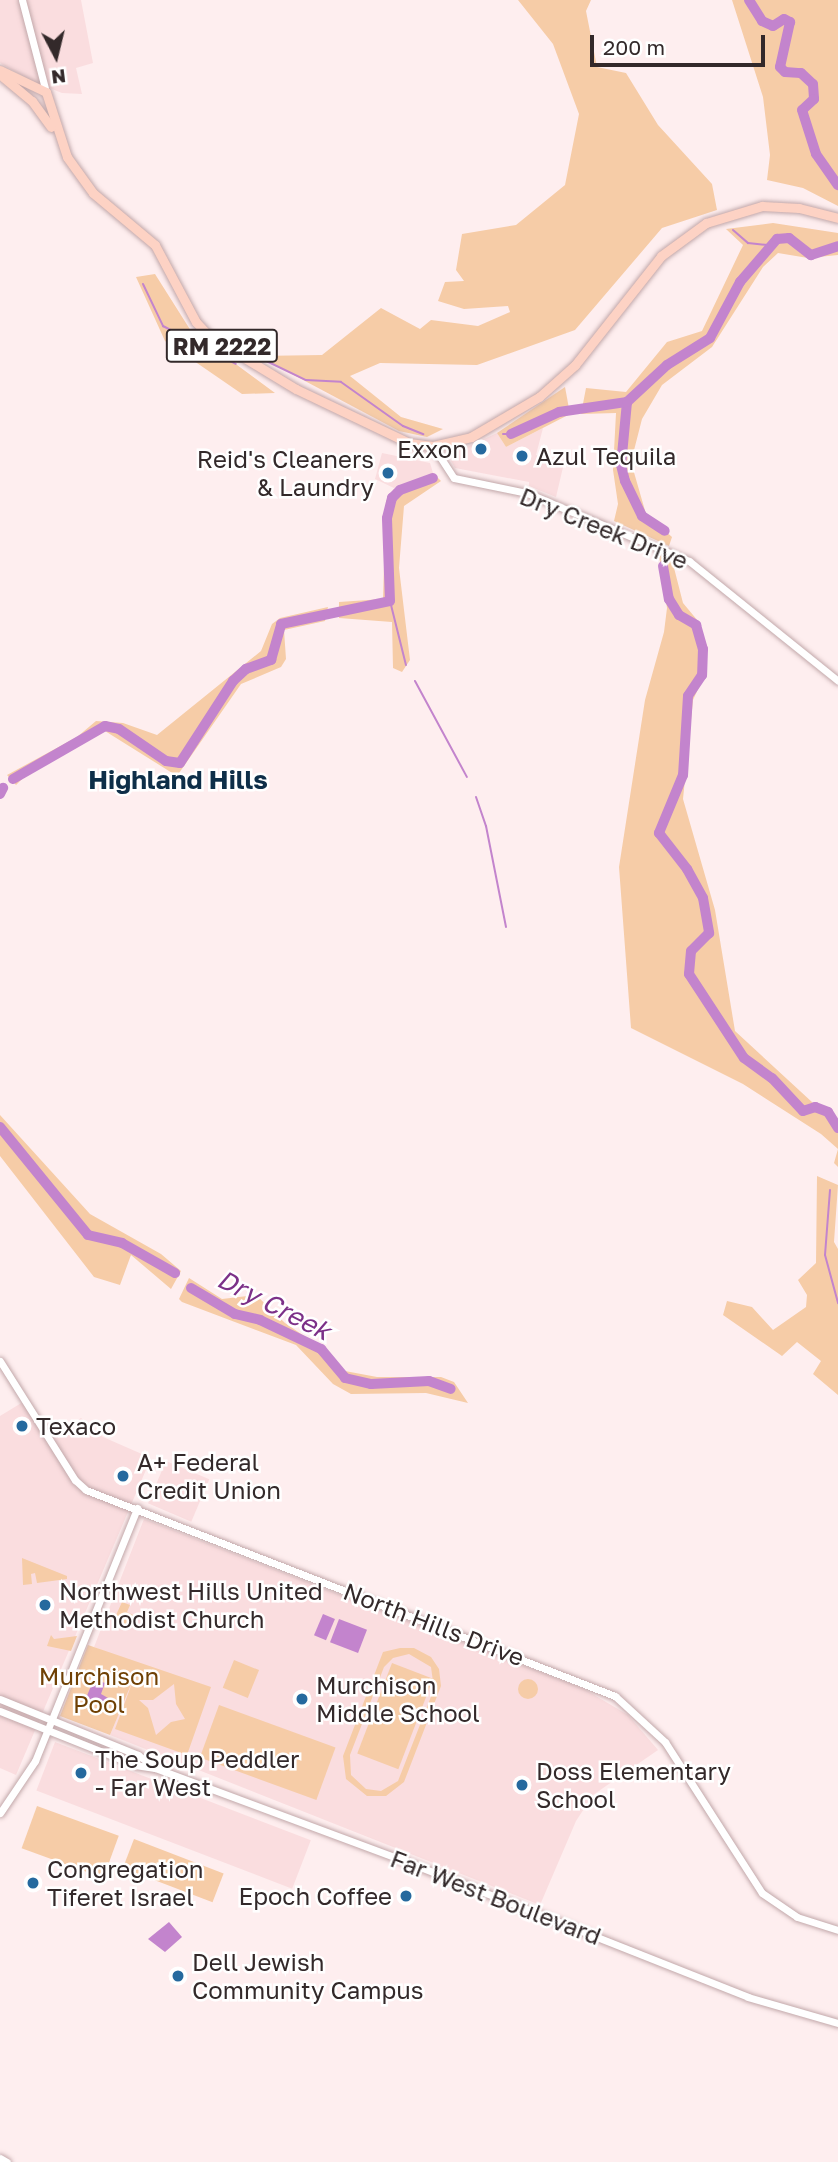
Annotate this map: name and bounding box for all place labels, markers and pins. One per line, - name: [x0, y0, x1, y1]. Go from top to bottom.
- place label: Exxon: [397, 435, 467, 463]
- marker: Exxon: [473, 441, 489, 457]
- place label: Azul Tequila: [536, 442, 676, 470]
- place label: Reid's Cleaners & Laundry: [197, 445, 374, 501]
- marker: Azul Tequila: [514, 448, 530, 464]
- marker: Reid's Cleaners & Laundry: [380, 465, 396, 481]
- place label: Texaco: [36, 1412, 116, 1440]
- marker: Texaco: [14, 1418, 30, 1434]
- place label: A+ Federal Credit Union: [137, 1448, 281, 1504]
- marker: A+ Federal Credit Union: [115, 1468, 131, 1484]
- place label: Northwest Hills United Methodist Church: [59, 1577, 323, 1633]
- marker: Northwest Hills United Methodist Church: [37, 1597, 53, 1613]
- place label: Murchison Middle School: [316, 1671, 480, 1727]
- marker: Murchison Middle School: [294, 1691, 310, 1707]
- place label: The Soup Peddler - Far West: [95, 1745, 299, 1801]
- place label: Doss Elementary School: [536, 1757, 731, 1813]
- marker: The Soup Peddler - Far West: [73, 1765, 89, 1781]
- marker: Doss Elementary School: [514, 1777, 530, 1793]
- place label: Congregation Tiferet Israel: [47, 1855, 204, 1911]
- marker: Congregation Tiferet Israel: [25, 1875, 41, 1891]
- place label: Epoch Coffee: [239, 1882, 392, 1910]
- marker: Epoch Coffee: [398, 1888, 414, 1904]
- place label: Dell Jewish Community Campus: [192, 1948, 424, 2004]
- marker: Dell Jewish Community Campus: [170, 1968, 186, 1984]

